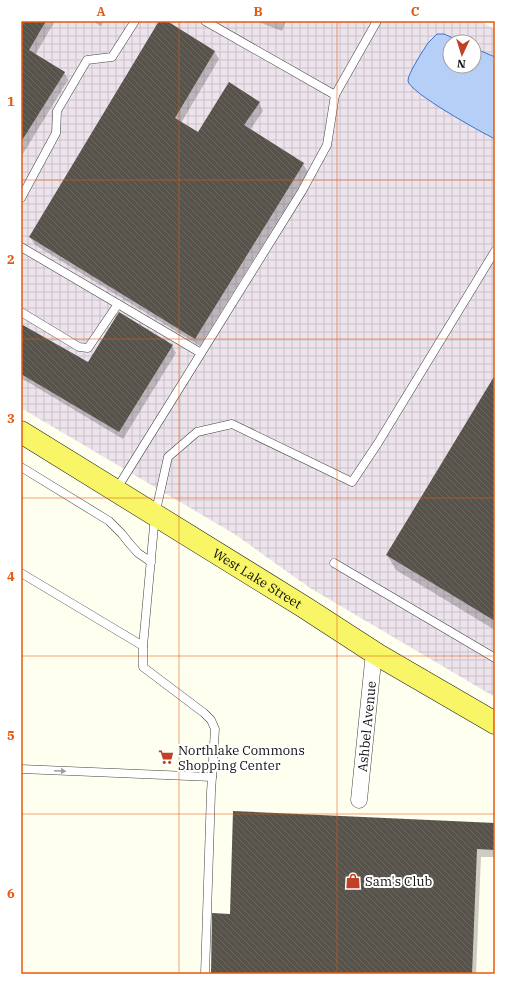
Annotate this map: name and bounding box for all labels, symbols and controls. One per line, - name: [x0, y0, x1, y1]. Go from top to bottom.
- text: A: [96, 3, 106, 20]
- text: B: [253, 3, 263, 20]
- text: C: [411, 3, 420, 20]
- north arrow: [442, 34, 482, 74]
- text: N: [456, 57, 466, 71]
- text: 1: [7, 93, 15, 110]
- text: 2: [7, 251, 15, 268]
- text: 3: [7, 410, 15, 427]
- street label: West Lake Street: [209, 545, 305, 613]
- text: 4: [7, 568, 15, 585]
- street label: Ashbel Avenue: [354, 680, 380, 773]
- text: 5: [7, 727, 15, 744]
- place label: Northlake Commons Shopping Center: [178, 742, 305, 774]
- supermarket icon: Northlake Commons Shopping Center: [157, 748, 175, 766]
- one-way arrow: [54, 767, 66, 774]
- shop icon: Sam's Club: [344, 872, 362, 890]
- place label: Sam's Club: [365, 873, 432, 890]
- text: 6: [7, 885, 15, 902]

